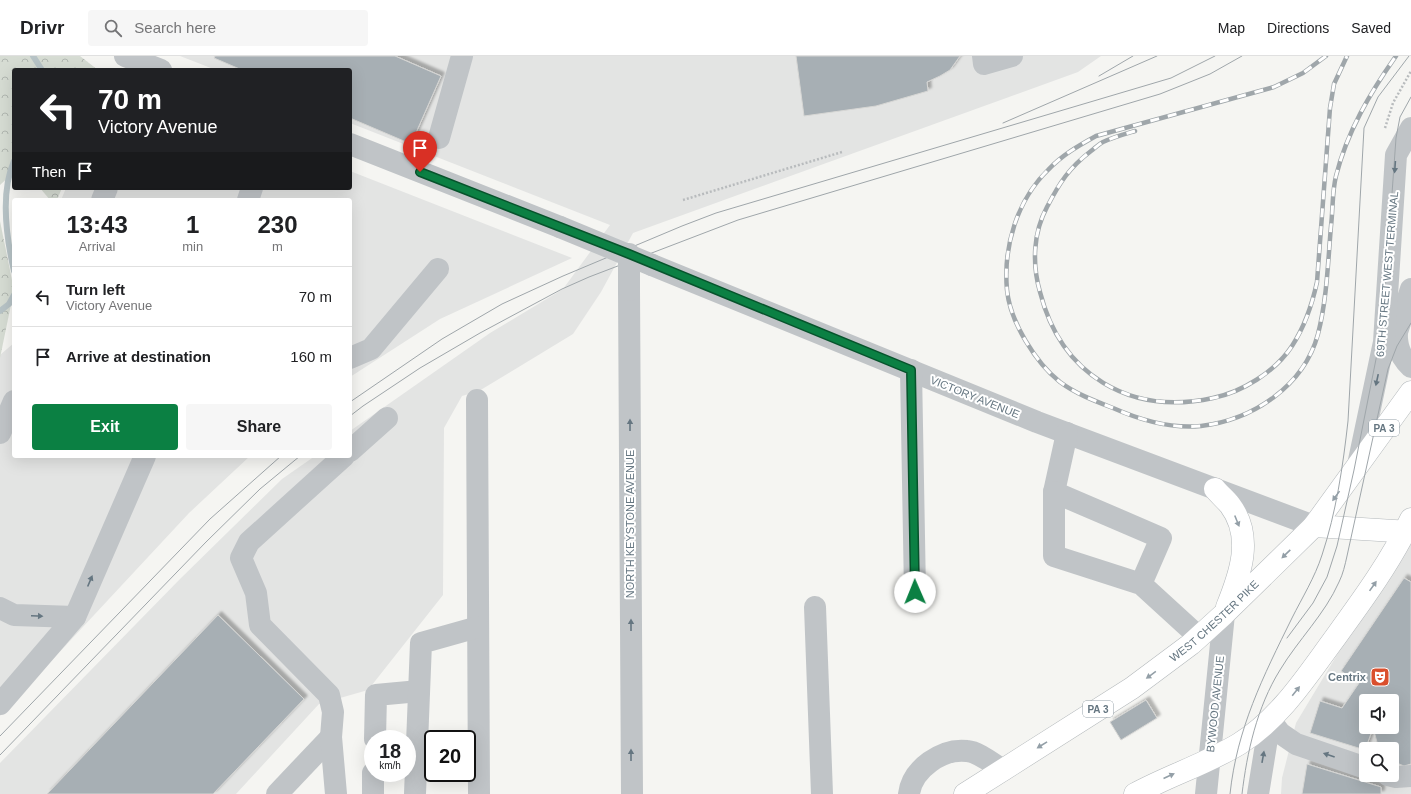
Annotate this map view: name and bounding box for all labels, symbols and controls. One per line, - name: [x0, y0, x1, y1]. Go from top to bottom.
- search box: [88, 10, 368, 46]
- text: Drivr: [20, 17, 64, 38]
- icon: search: [102, 17, 124, 39]
- text: Search here: [134, 19, 216, 36]
- text: Map: [1218, 20, 1245, 36]
- text: Directions: [1267, 20, 1329, 36]
- text: Saved: [1351, 20, 1391, 36]
- icon: left: [32, 84, 84, 136]
- text: 70 m: [98, 84, 162, 115]
- text: Victory Avenue: [98, 117, 217, 137]
- pin: [403, 131, 437, 172]
- icon: arrive: [409, 137, 431, 159]
- icon: arrive: [74, 160, 96, 182]
- one-way arrow: [1392, 161, 1399, 173]
- text: Then: [32, 163, 66, 180]
- street label: 69TH STREET WEST TERMINAL: [1374, 191, 1400, 357]
- text: 13:43: [66, 211, 128, 238]
- text: 1: [186, 211, 199, 238]
- text: 230: [258, 211, 298, 238]
- text: Arrival: [79, 239, 116, 254]
- text: min: [182, 239, 203, 254]
- text: m: [272, 239, 283, 254]
- text: Turn left: [66, 281, 125, 298]
- icon: left: [32, 286, 54, 308]
- text: 70 m: [299, 288, 332, 305]
- text: Victory Avenue: [66, 298, 152, 313]
- icon: arrive: [32, 346, 54, 368]
- text: Arrive at destination: [66, 348, 211, 365]
- text: 160 m: [290, 348, 332, 365]
- street label: VICTORY AVENUE: [929, 374, 1021, 420]
- one-way arrow: [1373, 374, 1379, 386]
- button: Exit: [32, 404, 178, 450]
- button: Share: [186, 404, 332, 450]
- one-way arrow: [627, 418, 633, 431]
- road number: PA 3: [1369, 420, 1399, 436]
- street label: NORTH KEYSTONE AVENUE: [624, 450, 636, 598]
- one-way arrow: [1332, 491, 1340, 501]
- one-way arrow: [1235, 515, 1241, 527]
- one-way arrow: [1281, 549, 1291, 559]
- position arrow: [894, 571, 936, 613]
- one-way arrow: [88, 575, 94, 587]
- street label: WEST CHESTER PIKE: [1167, 578, 1261, 664]
- one-way arrow: [1369, 581, 1377, 592]
- one-way arrow: [31, 613, 44, 619]
- one-way arrow: [628, 618, 634, 631]
- street label: BYWOOD AVENUE: [1204, 655, 1226, 753]
- theatre icon: Centrix: [1369, 666, 1391, 688]
- one-way arrow: [1145, 671, 1156, 679]
- place label: Centrix: [1328, 671, 1367, 683]
- one-way arrow: [1291, 686, 1300, 696]
- map controls: [1359, 694, 1399, 782]
- button: sound: [1359, 694, 1399, 734]
- road number: PA 3: [1083, 701, 1113, 717]
- speed limit sign: 20: [424, 730, 476, 782]
- text: 18: [379, 740, 401, 762]
- one-way arrow: [1036, 742, 1047, 749]
- button: search: [1359, 742, 1399, 782]
- one-way arrow: [628, 749, 635, 761]
- one-way arrow: [1260, 751, 1266, 763]
- one-way arrow: [1323, 752, 1335, 758]
- text: km/h: [379, 760, 401, 771]
- one-way arrow: [1164, 773, 1175, 779]

